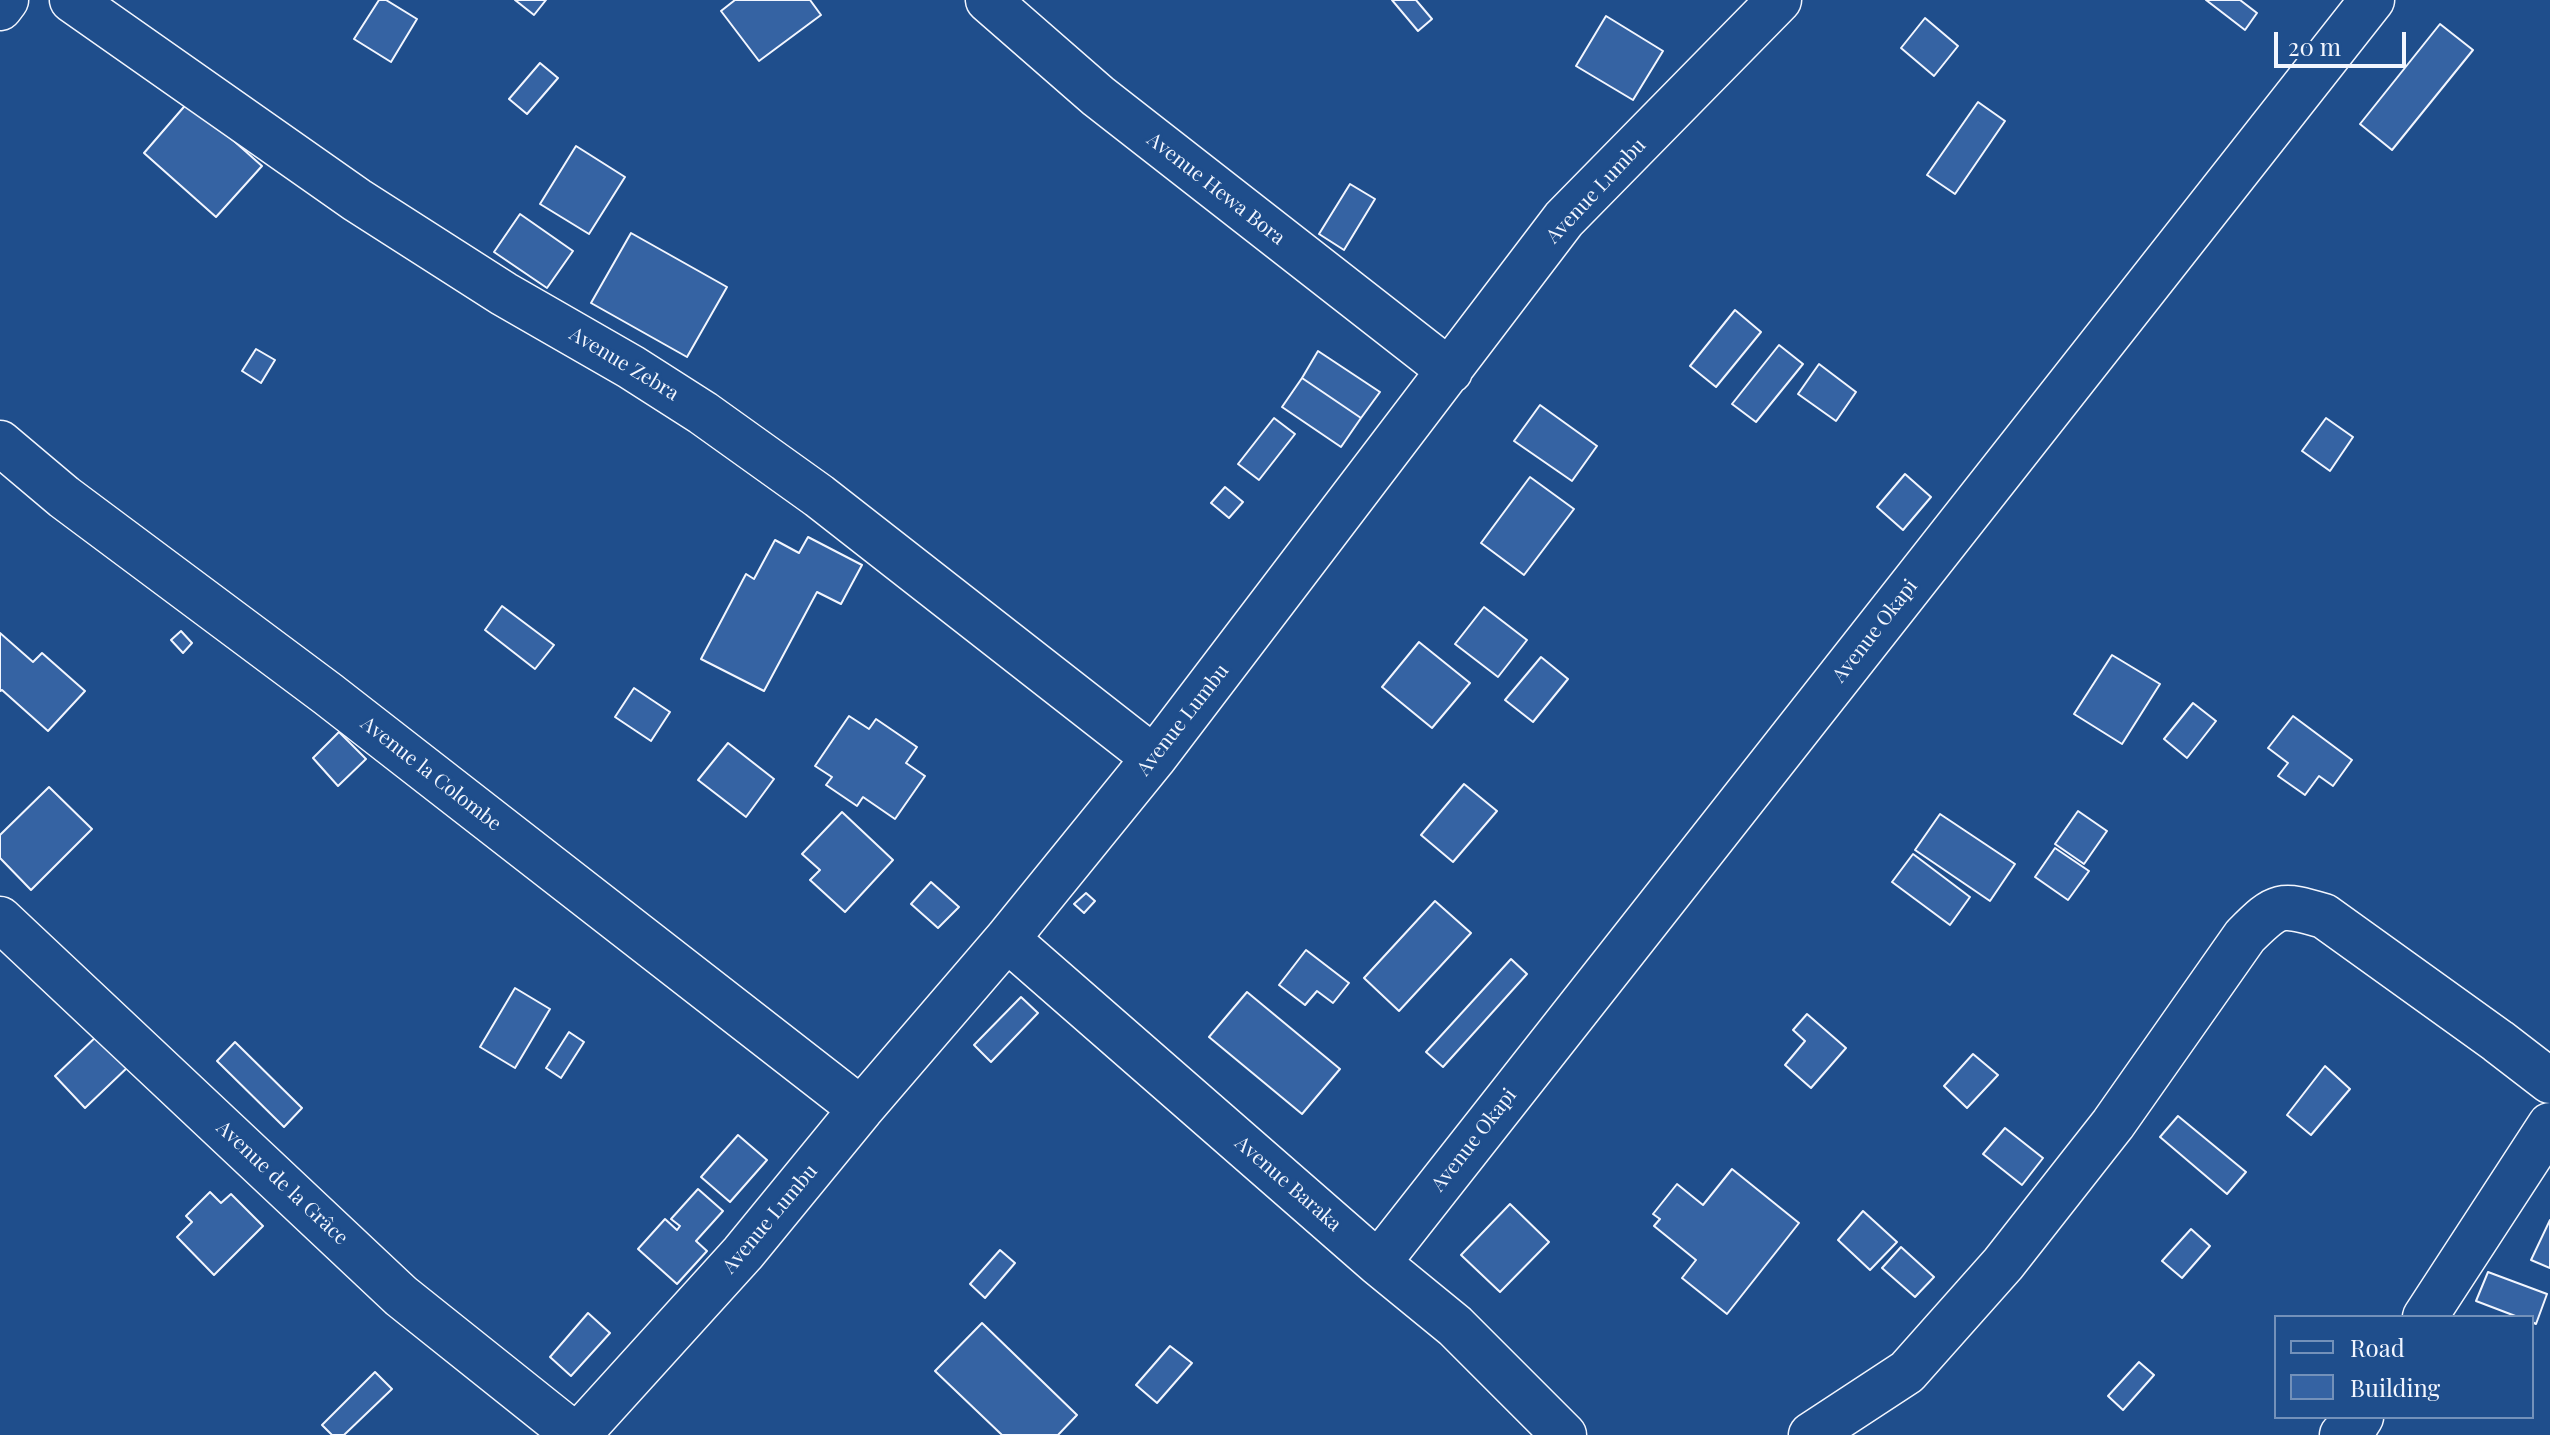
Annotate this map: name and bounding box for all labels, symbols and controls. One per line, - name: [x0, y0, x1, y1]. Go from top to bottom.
- scale bar: [2278, 16, 2410, 66]
- text: 20 m: [2288, 30, 2341, 62]
- street label: Avenue Hewa Bora: [1142, 128, 1290, 250]
- street label: Avenue Lumbu: [1541, 133, 1651, 249]
- street label: Avenue Zebra: [565, 322, 683, 406]
- street label: Avenue Okapi: [1827, 575, 1923, 687]
- street label: Avenue Lumbu: [1132, 659, 1234, 781]
- street label: Avenue la Colombe: [356, 712, 506, 836]
- street label: Avenue Okapi: [1426, 1084, 1522, 1196]
- street label: Avenue de la Grâce: [211, 1116, 353, 1250]
- street label: Avenue Baraka: [1230, 1131, 1346, 1237]
- street label: Avenue Lumbu: [717, 1160, 823, 1278]
- legend: [2274, 1315, 2534, 1419]
- text: Road: [2350, 1331, 2405, 1363]
- text: Building: [2350, 1371, 2440, 1403]

